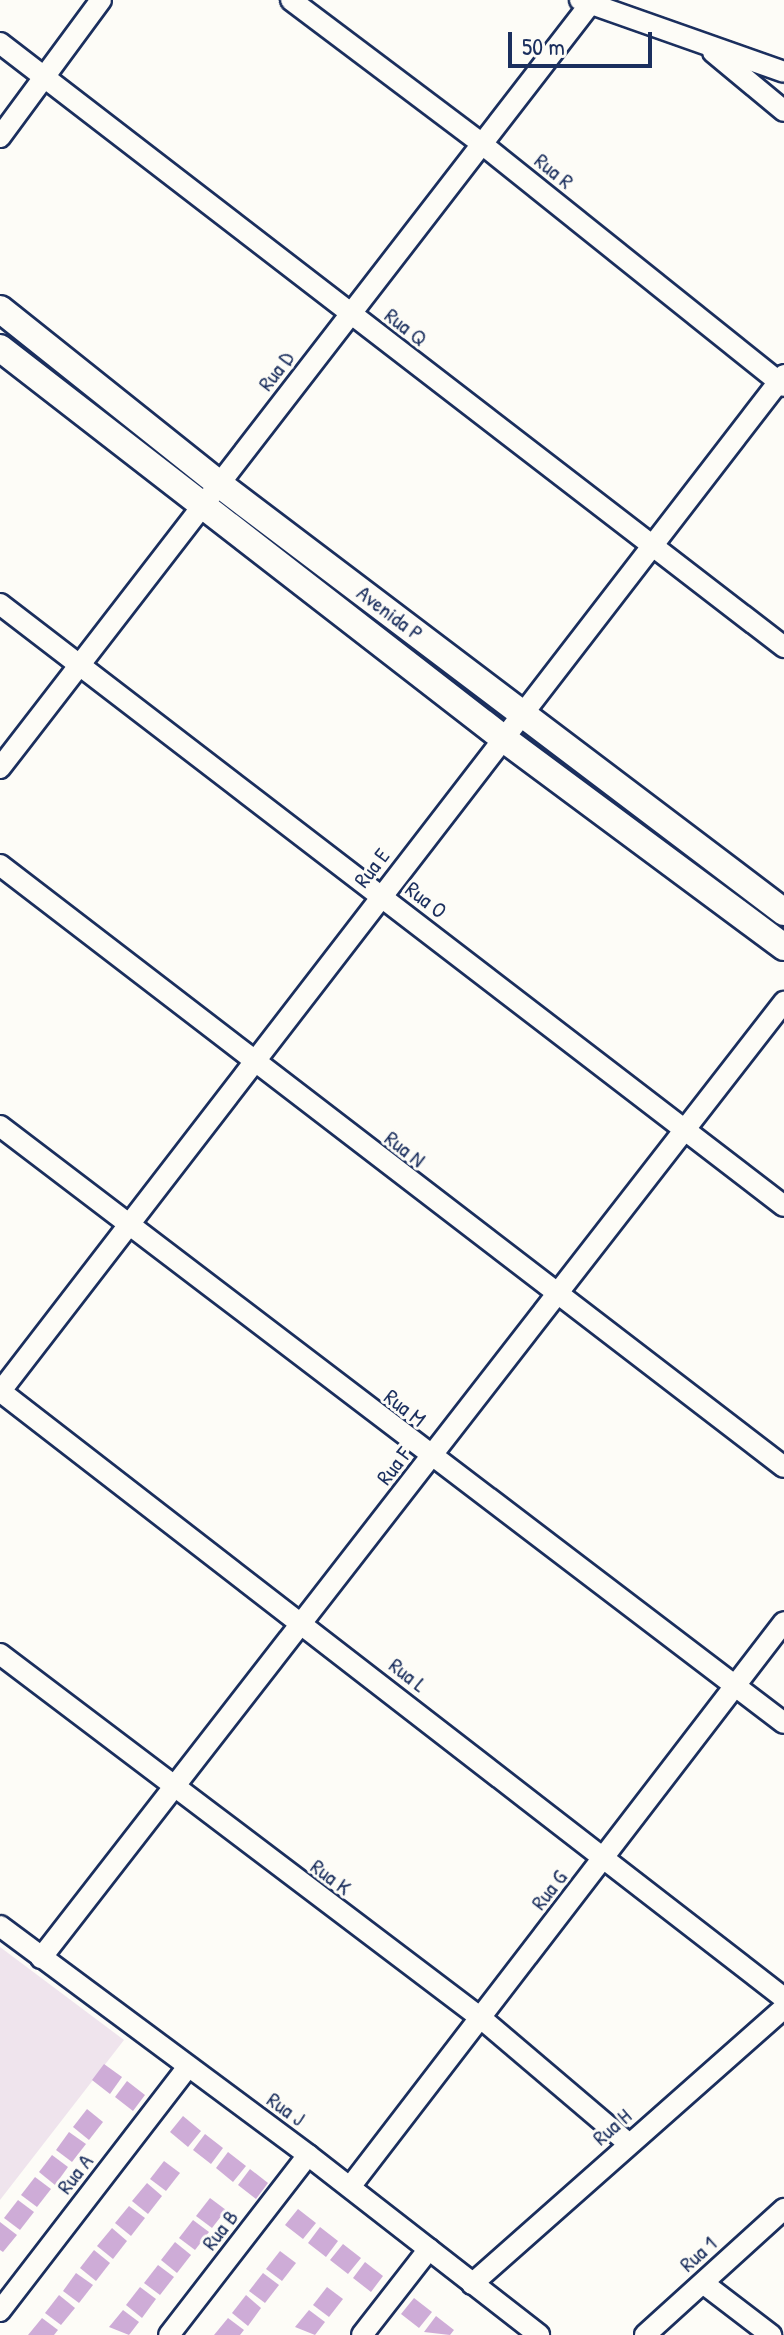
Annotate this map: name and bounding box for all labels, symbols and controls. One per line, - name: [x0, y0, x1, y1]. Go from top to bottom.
- scale bar: [512, 16, 656, 66]
- text: 50 m: [522, 30, 565, 62]
- street label: Rua R: [529, 147, 579, 195]
- street label: Rua Q: [379, 302, 433, 352]
- street label: Rua D: [252, 346, 300, 396]
- street label: Avenida P: [352, 580, 428, 646]
- street label: Rua E: [349, 843, 395, 893]
- street label: Rua O: [400, 876, 452, 924]
- street label: Rua N: [379, 1125, 431, 1173]
- street label: Rua M: [379, 1384, 431, 1432]
- street label: Rua F: [371, 1442, 417, 1490]
- street label: Rua L: [384, 1652, 432, 1698]
- street label: Rua K: [305, 1853, 357, 1901]
- street label: Rua G: [525, 1865, 573, 1915]
- street label: Rua J: [262, 2086, 310, 2132]
- street label: Rua H: [587, 2103, 637, 2151]
- street label: Rua A: [51, 2149, 99, 2199]
- street label: Rua B: [196, 2205, 244, 2255]
- street label: Rua 1: [674, 2231, 722, 2277]

